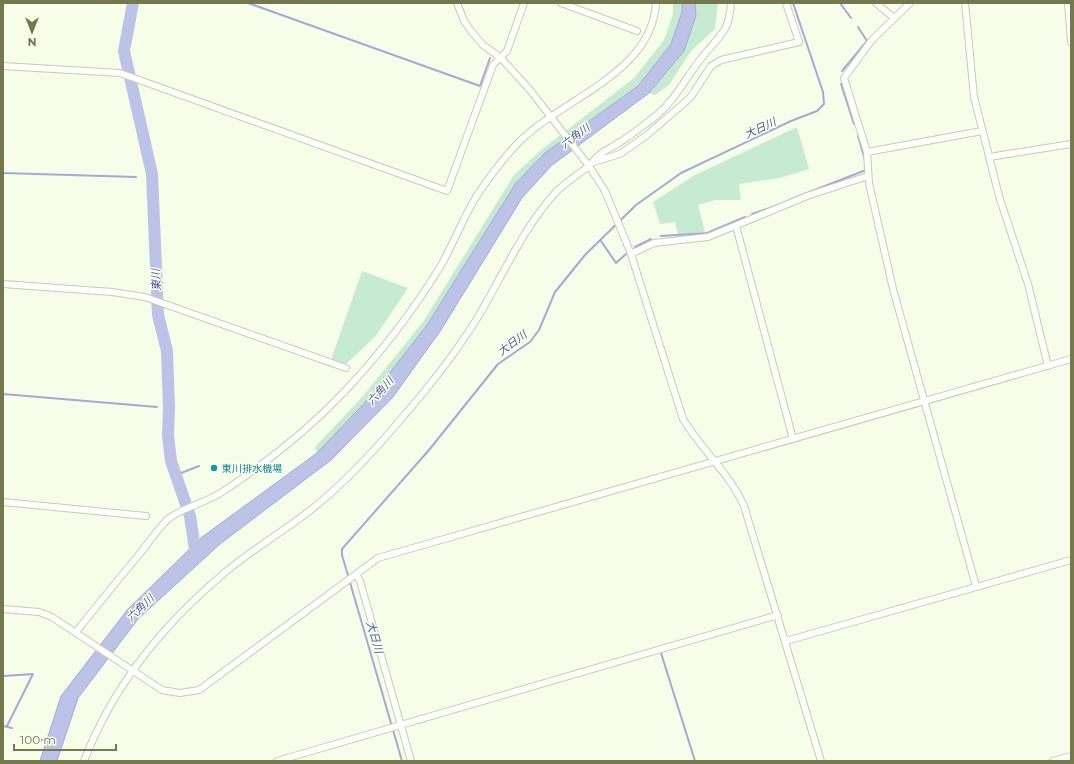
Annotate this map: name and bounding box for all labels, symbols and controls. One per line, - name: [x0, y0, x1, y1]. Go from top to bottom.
- north arrow: [12, 12, 52, 52]
- text: N: [28, 35, 36, 49]
- water label: 大日川: [742, 114, 779, 141]
- water label: 六角川: [558, 120, 593, 152]
- water label: 東川: [148, 268, 164, 291]
- water label: 大日川: [495, 327, 530, 359]
- water label: 六角川: [364, 373, 397, 408]
- place label: 東川排水機場: [222, 462, 282, 475]
- marker: 東川排水機場: [209, 463, 219, 473]
- water label: 六角川: [123, 591, 157, 624]
- water label: 大日川: [364, 619, 387, 656]
- scale bar: [14, 726, 116, 752]
- text: 100 m: [20, 732, 56, 747]

